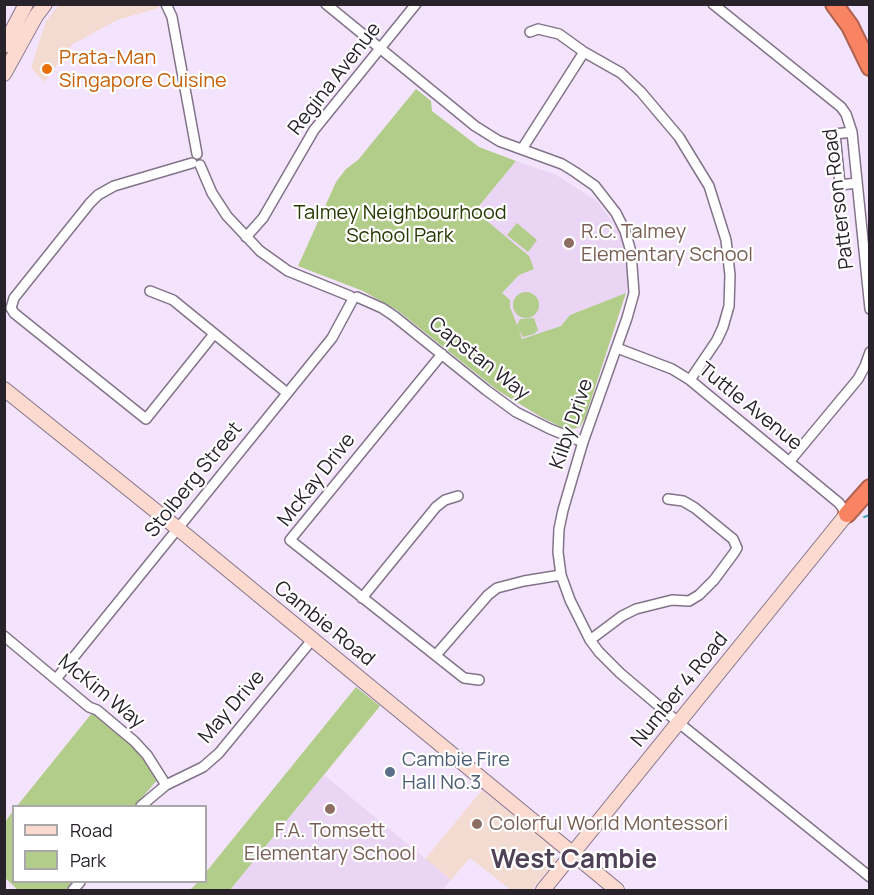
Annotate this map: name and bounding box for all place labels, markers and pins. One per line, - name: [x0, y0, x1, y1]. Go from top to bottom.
- place label: Prata-Man Singapore Cuisine: [59, 46, 227, 93]
- marker: Prata-Man Singapore Cuisine: [40, 62, 54, 76]
- place label: R.C. Talmey Elementary School: [581, 220, 753, 267]
- marker: R.C. Talmey Elementary School: [562, 236, 576, 250]
- place label: Cambie Fire Hall No.3: [402, 748, 510, 795]
- marker: Cambie Fire Hall No.3: [383, 765, 397, 779]
- marker: F.A. Tomsett Elementary School: [323, 802, 337, 816]
- place label: Colorful World Montessori: [489, 812, 728, 836]
- marker: Colorful World Montessori: [470, 817, 484, 831]
- place label: F.A. Tomsett Elementary School: [244, 819, 416, 866]

